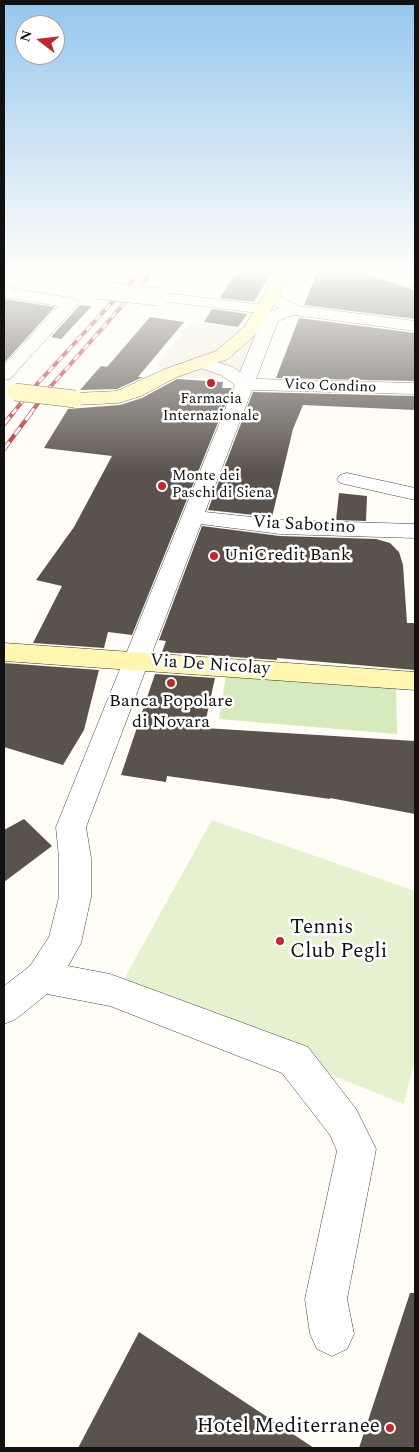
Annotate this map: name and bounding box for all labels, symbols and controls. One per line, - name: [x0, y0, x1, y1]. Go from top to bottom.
- north arrow: [15, 15, 65, 65]
- text: N: [14, 28, 38, 44]
- street label: Vico Condino: [283, 376, 377, 398]
- marker: Farmacia Internazionale: [205, 377, 217, 389]
- place label: Farmacia Internazionale: [163, 391, 259, 426]
- place label: Monte dei Paschi di Siena: [172, 468, 272, 503]
- marker: Monte dei Paschi di Siena: [156, 480, 168, 492]
- street label: Via Sabotino: [252, 513, 356, 539]
- place label: UniCredit Bank: [224, 545, 351, 567]
- marker: UniCredit Bank: [208, 550, 220, 562]
- street label: Via De Nicolay: [149, 651, 271, 681]
- marker: Banca Popolare di Novara: [165, 677, 177, 689]
- place label: Banca Popolare di Novara: [109, 691, 233, 734]
- place label: Tennis Club Pegli: [290, 916, 387, 966]
- marker: Tennis Club Pegli: [274, 935, 286, 947]
- place label: Hotel Mediterranee: [197, 1415, 380, 1441]
- marker: Hotel Mediterranee: [384, 1422, 396, 1434]

